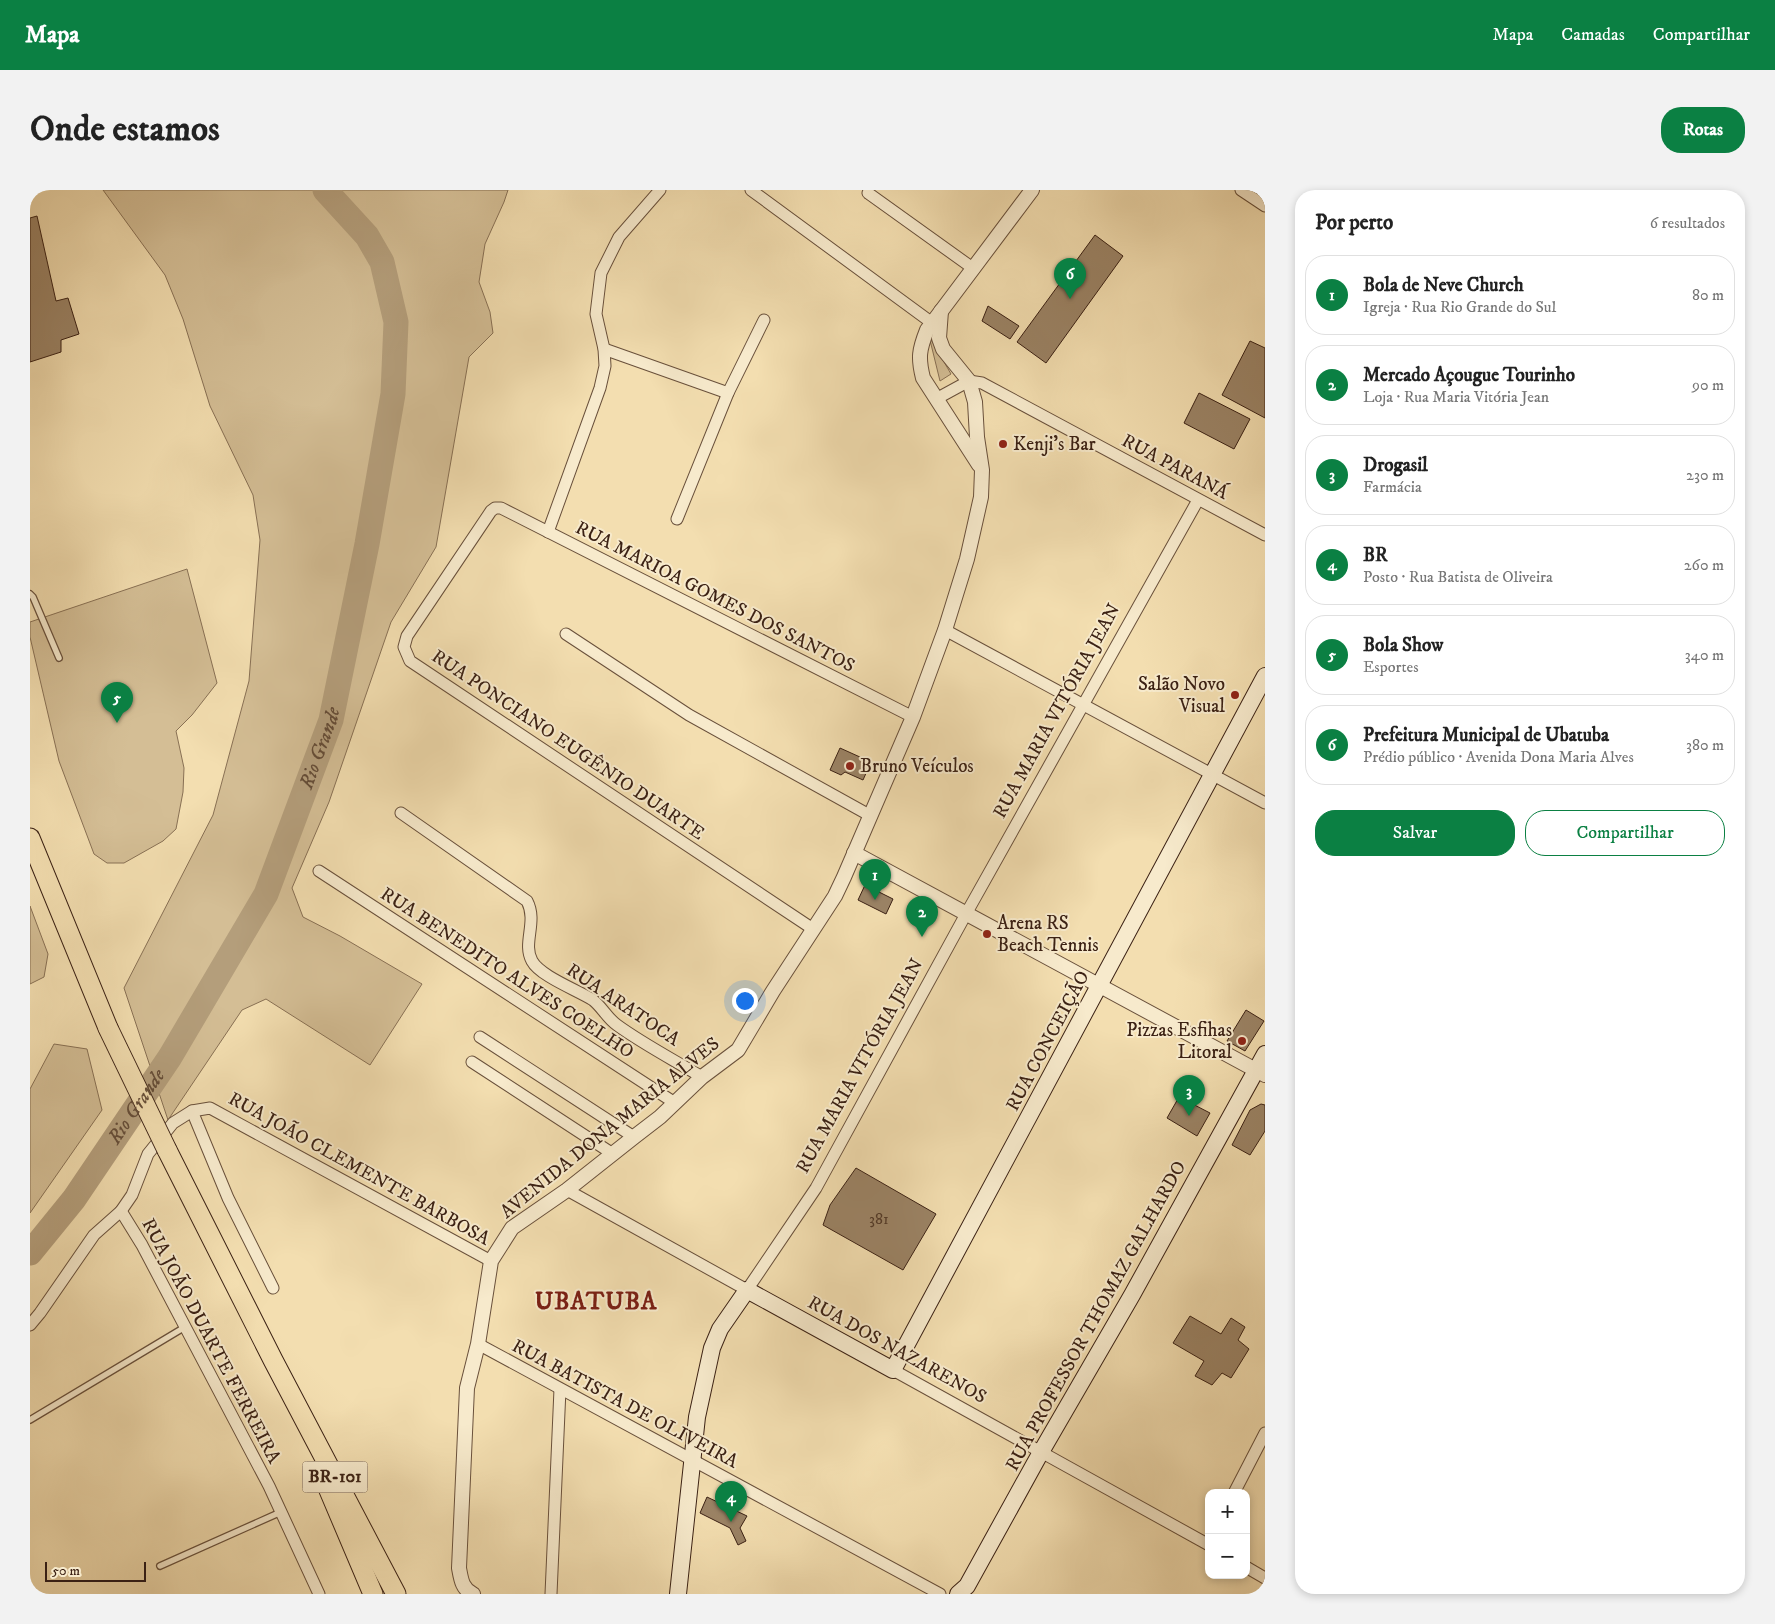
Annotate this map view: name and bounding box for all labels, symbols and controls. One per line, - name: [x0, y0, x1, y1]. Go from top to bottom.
- text: Mapa: [25, 20, 79, 50]
- text: Mapa: [1493, 24, 1533, 46]
- text: Camadas: [1561, 24, 1625, 46]
- text: Compartilhar: [1653, 24, 1750, 46]
- button: Rotas: [1661, 107, 1745, 153]
- text: Onde estamos: [30, 108, 220, 152]
- text: Por perto: [1315, 210, 1393, 236]
- text: 6 resultados: [1650, 213, 1725, 233]
- pin: 6: [1054, 258, 1086, 299]
- text: Bola de Neve Church: [1363, 274, 1524, 297]
- text: 1: [1329, 285, 1335, 305]
- text: 80 m: [1692, 285, 1724, 305]
- text: Igreja · Rua Rio Grande do Sul: [1363, 297, 1556, 317]
- text: Mercado Açougue Tourinho: [1363, 364, 1575, 387]
- text: 2: [1328, 375, 1336, 395]
- text: 90 m: [1692, 375, 1724, 395]
- text: Loja · Rua Maria Vitória Jean: [1363, 387, 1549, 407]
- street label: RUA PARANÁ: [1118, 428, 1234, 505]
- place label: Kenji's Bar: [1013, 433, 1096, 456]
- marker: Kenji's Bar: [997, 438, 1009, 450]
- text: Drogasil: [1363, 454, 1428, 477]
- text: 3: [1329, 465, 1335, 485]
- text: 230 m: [1686, 465, 1724, 485]
- text: Farmácia: [1363, 477, 1422, 497]
- street label: RUA MARIOA GOMES DOS SANTOS: [571, 516, 859, 678]
- text: BR: [1363, 544, 1388, 567]
- text: 4: [1327, 555, 1337, 575]
- text: 260 m: [1684, 555, 1724, 575]
- text: Posto · Rua Batista de Oliveira: [1363, 567, 1553, 587]
- street label: RUA MARIA VITÓRIA JEAN: [987, 599, 1126, 822]
- text: Bola Show: [1363, 634, 1443, 657]
- street label: RUA PONCIANO EUGÊNIO DUARTE: [427, 644, 709, 845]
- text: 5: [1328, 645, 1336, 665]
- text: 340 m: [1685, 645, 1724, 665]
- text: Esportes: [1363, 657, 1418, 677]
- place label: Salão Novo Visual: [1138, 673, 1225, 718]
- pin: 5: [101, 682, 133, 723]
- marker: Salão Novo Visual: [1229, 689, 1241, 701]
- water label: Rio Grande: [293, 704, 346, 793]
- text: Prefeitura Municipal de Ubatuba: [1363, 724, 1609, 747]
- text: 6: [1328, 735, 1336, 755]
- text: 380 m: [1686, 735, 1724, 755]
- text: Prédio público · Avenida Dona Maria Alves: [1363, 747, 1634, 767]
- place label: Bruno Veículos: [860, 755, 974, 778]
- marker: Bruno Veículos: [844, 760, 856, 772]
- button: Salvar: [1315, 810, 1515, 856]
- button: Compartilhar: [1525, 810, 1725, 856]
- pin: 1: [859, 859, 891, 900]
- street label: RUA BENEDITO ALVES COELHO: [376, 882, 638, 1064]
- pin: 2: [906, 896, 938, 937]
- place label: Arena RS Beach Tennis: [997, 912, 1099, 957]
- marker: Arena RS Beach Tennis: [981, 928, 993, 940]
- street label: RUA MARIA VITÓRIA JEAN: [790, 954, 929, 1177]
- street label: RUA ARATOCA: [562, 959, 685, 1052]
- street label: RUA CONCEIÇÃO: [1000, 966, 1095, 1115]
- your location: [732, 988, 758, 1014]
- place label: Pizzas Esfihas Litoral: [1126, 1019, 1232, 1064]
- street label: AVENIDA DONA MARIA ALVES: [496, 1032, 724, 1224]
- marker: Pizzas Esfihas Litoral: [1236, 1035, 1248, 1047]
- water label: Rio Grande: [102, 1063, 171, 1150]
- pin: 3: [1173, 1075, 1205, 1116]
- street label: RUA JOÃO CLEMENTE BARBOSA: [224, 1086, 495, 1251]
- street label: RUA PROFESSOR THOMAZ GALHARDO: [1001, 1157, 1191, 1475]
- house number: 381: [869, 1209, 889, 1229]
- street label: RUA JOÃO DUARTE FERREIRA: [136, 1214, 288, 1468]
- district label: UBATUBA: [535, 1287, 657, 1317]
- street label: RUA DOS NAZARENOS: [804, 1291, 990, 1409]
- street label: RUA BATISTA DE OLIVEIRA: [508, 1334, 743, 1474]
- road number: BR-101: [302, 1462, 368, 1492]
- pin: 4: [715, 1481, 747, 1522]
- map controls: [1205, 1489, 1250, 1579]
- button: +: [1205, 1489, 1250, 1534]
- button: −: [1205, 1534, 1250, 1579]
- scale bar: [45, 1559, 146, 1582]
- text: 50 m: [52, 1562, 80, 1580]

